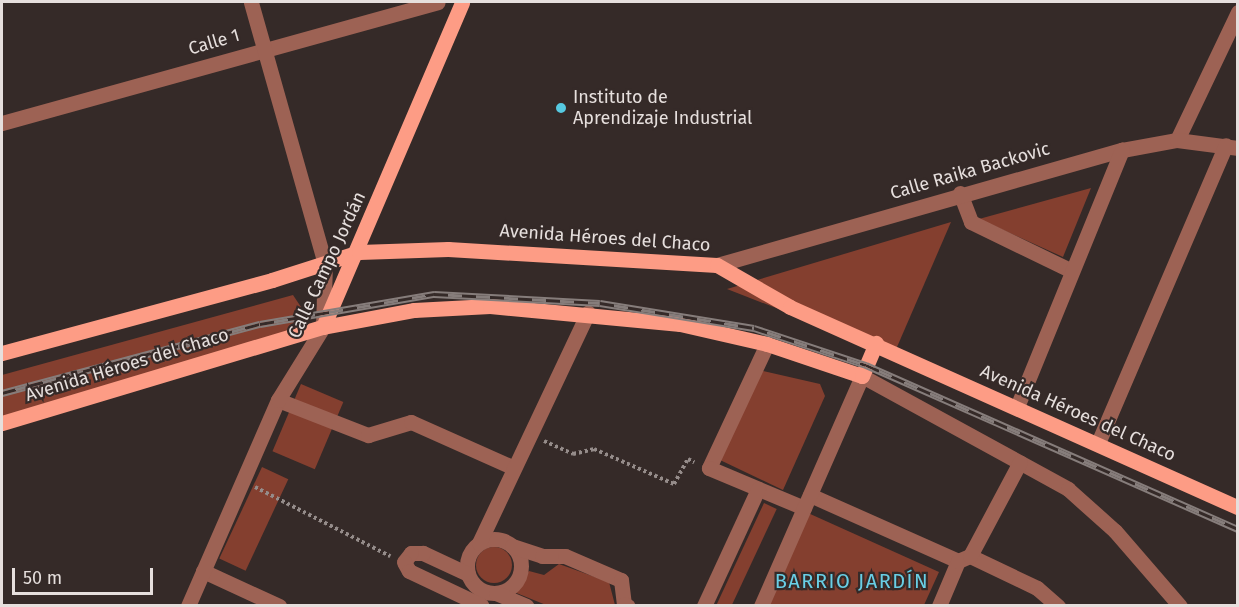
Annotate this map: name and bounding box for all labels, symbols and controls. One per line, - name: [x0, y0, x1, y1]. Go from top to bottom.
- street label: Calle 1: [186, 24, 242, 60]
- place label: Instituto de Aprendizaje Industrial: [573, 87, 752, 130]
- marker: Instituto de Aprendizaje Industrial: [554, 101, 568, 115]
- street label: Calle Raika Backovic: [888, 138, 1052, 204]
- street label: Calle Campo Jordán: [284, 188, 370, 342]
- street label: Avenida Héroes del Chaco: [499, 220, 711, 256]
- street label: Avenida Héroes del Chaco: [23, 324, 231, 406]
- street label: Avenida Héroes del Chaco: [977, 360, 1179, 466]
- scale bar: [15, 556, 156, 594]
- text: 50 m: [23, 567, 62, 589]
- district label: BARRIO JARDÍN: [775, 569, 929, 593]

